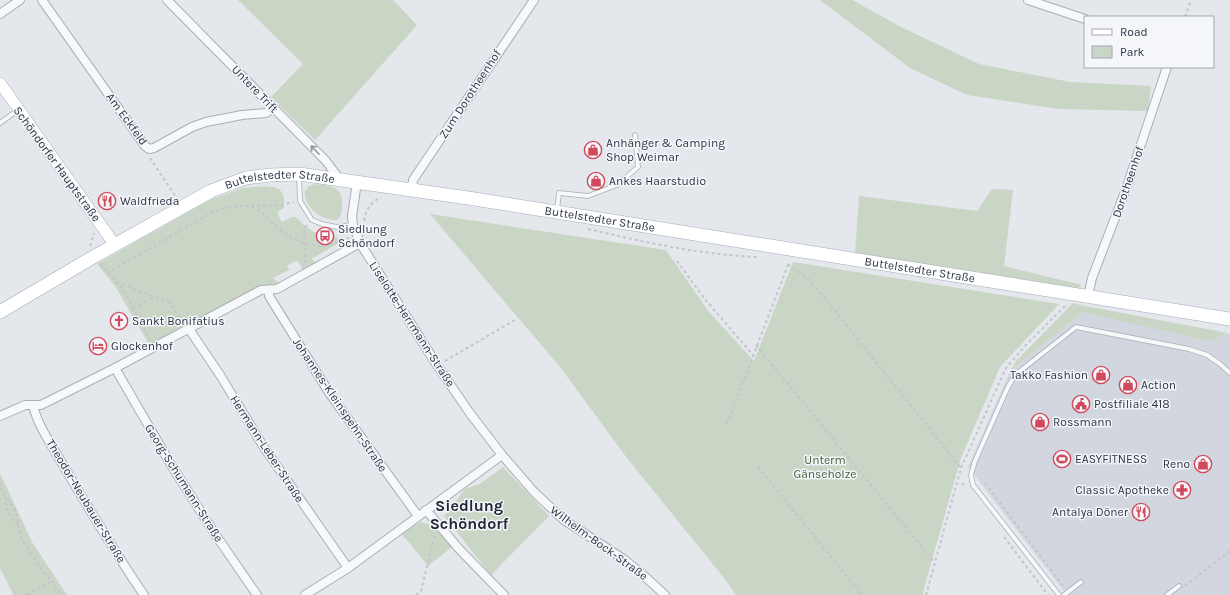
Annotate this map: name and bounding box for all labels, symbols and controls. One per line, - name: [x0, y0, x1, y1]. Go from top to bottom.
- legend: [1084, 16, 1214, 68]
- text: Road: [1120, 25, 1148, 39]
- text: Park: [1120, 45, 1145, 59]
- street label: Zum Dorotheenhof: [436, 46, 504, 141]
- street label: Untere Trift: [229, 62, 281, 116]
- street label: Am Eckfeld: [103, 90, 151, 148]
- street label: Schöndorfer Hauptstraße: [11, 104, 103, 224]
- place label: Anhänger & Camping Shop Weimar: [606, 136, 725, 164]
- shop icon: Anhänger & Camping Shop Weimar: [583, 140, 603, 160]
- street label: Dorotheenhof: [1109, 144, 1147, 220]
- one-way arrow: [310, 145, 320, 155]
- street label: Buttelstedter Straße: [223, 167, 336, 192]
- shop icon: Ankes Haarstudio: [586, 171, 606, 191]
- place label: Ankes Haarstudio: [609, 174, 706, 188]
- restaurant icon: Waldfrieda: [97, 191, 117, 211]
- place label: Waldfrieda: [120, 194, 179, 208]
- street label: Buttelstedter Straße: [544, 203, 656, 235]
- place label: Siedlung Schöndorf: [338, 222, 395, 250]
- bus stop icon: Siedlung Schöndorf: [315, 226, 335, 246]
- street label: Buttelstedter Straße: [864, 254, 976, 285]
- street label: Liselotte-Herrmann-Straße: [366, 259, 458, 389]
- church icon: Sankt Bonifatius: [109, 311, 129, 331]
- place label: Sankt Bonifatius: [132, 314, 224, 328]
- street label: Johannes-Kleinspehn-Straße: [290, 335, 390, 475]
- hotel icon: Glockenhof: [88, 336, 108, 356]
- place label: Glockenhof: [111, 339, 174, 353]
- shop icon: Takko Fashion: [1091, 365, 1111, 385]
- place label: Takko Fashion: [1010, 368, 1088, 382]
- shop icon: Action: [1118, 375, 1138, 395]
- place label: Action: [1141, 378, 1176, 392]
- street label: Hermann-Leber-Straße: [227, 393, 307, 505]
- public building icon: Postfiliale 418: [1071, 394, 1091, 414]
- place label: Postfiliale 418: [1094, 397, 1170, 411]
- shop icon: Rossmann: [1030, 412, 1050, 432]
- place label: Rossmann: [1053, 415, 1112, 429]
- street label: Georg-Schumann-Straße: [142, 422, 226, 544]
- street label: Theodor-Neubauer-Straße: [44, 437, 128, 565]
- sports icon: EASYFITNESS: [1052, 449, 1072, 469]
- place label: EASYFITNESS: [1075, 452, 1147, 466]
- park label: Unterm Gänseholze: [793, 453, 857, 481]
- shop icon: Reno: [1193, 454, 1213, 474]
- place label: Reno: [1163, 457, 1190, 471]
- pharmacy icon: Classic Apotheke: [1172, 480, 1192, 500]
- place label: Classic Apotheke: [1075, 483, 1169, 497]
- district label: Siedlung Schöndorf: [430, 496, 508, 533]
- restaurant icon: Antalya Döner: [1131, 502, 1151, 522]
- street label: Wilhelm-Bock-Straße: [547, 503, 651, 583]
- place label: Antalya Döner: [1052, 505, 1129, 519]

